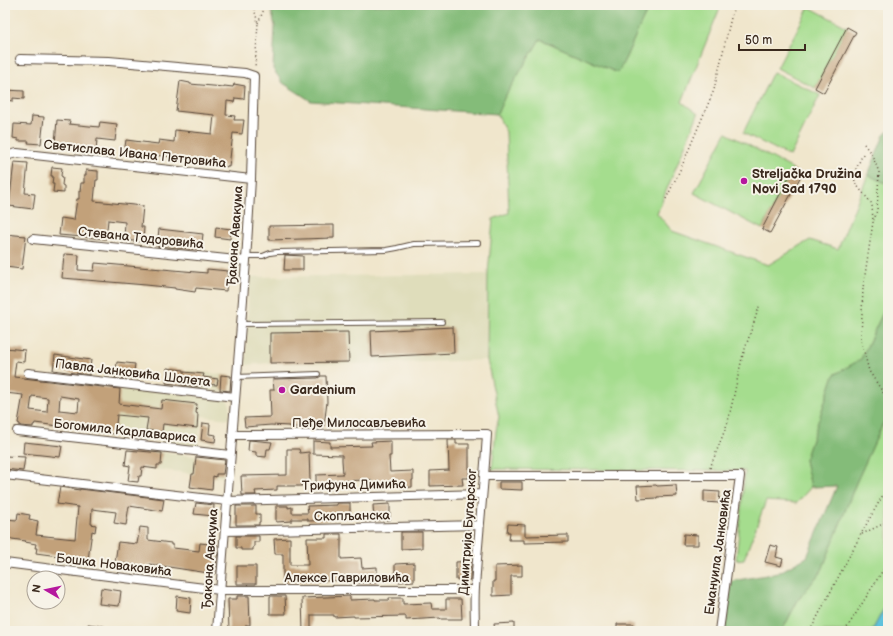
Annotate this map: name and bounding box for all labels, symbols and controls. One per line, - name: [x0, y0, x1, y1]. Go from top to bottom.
- scale bar: [739, 26, 805, 52]
- text: 50 m: [745, 33, 772, 48]
- street label: Светислава Ивана Петровића: [43, 136, 227, 172]
- place label: Streljačka Družina Novi Sad 1790: [752, 166, 862, 197]
- marker: Streljačka Družina Novi Sad 1790: [739, 176, 749, 186]
- street label: Ђакона Авакума: [223, 185, 247, 287]
- street label: Стевана Тодоровића: [77, 223, 205, 253]
- street label: Павла Јанковића Шолета: [54, 356, 212, 391]
- place label: Gardenium: [290, 382, 356, 398]
- marker: Gardenium: [277, 385, 287, 395]
- street label: Пеђе Милосављевића: [292, 415, 426, 431]
- street label: Богомила Карлавариса: [53, 416, 197, 446]
- street label: Димитрија Бугарског: [456, 468, 480, 596]
- street label: Трифуна Димића: [302, 476, 406, 494]
- street label: Емануила Јанковића: [701, 488, 735, 616]
- street label: Скопљанска: [314, 507, 391, 525]
- street label: Ђакона Авакума: [198, 508, 222, 610]
- street label: Бошка Новаковића: [55, 550, 173, 580]
- north arrow: [26, 570, 66, 610]
- street label: Алексе Гавриловића: [284, 570, 410, 586]
- text: N: [30, 583, 44, 594]

